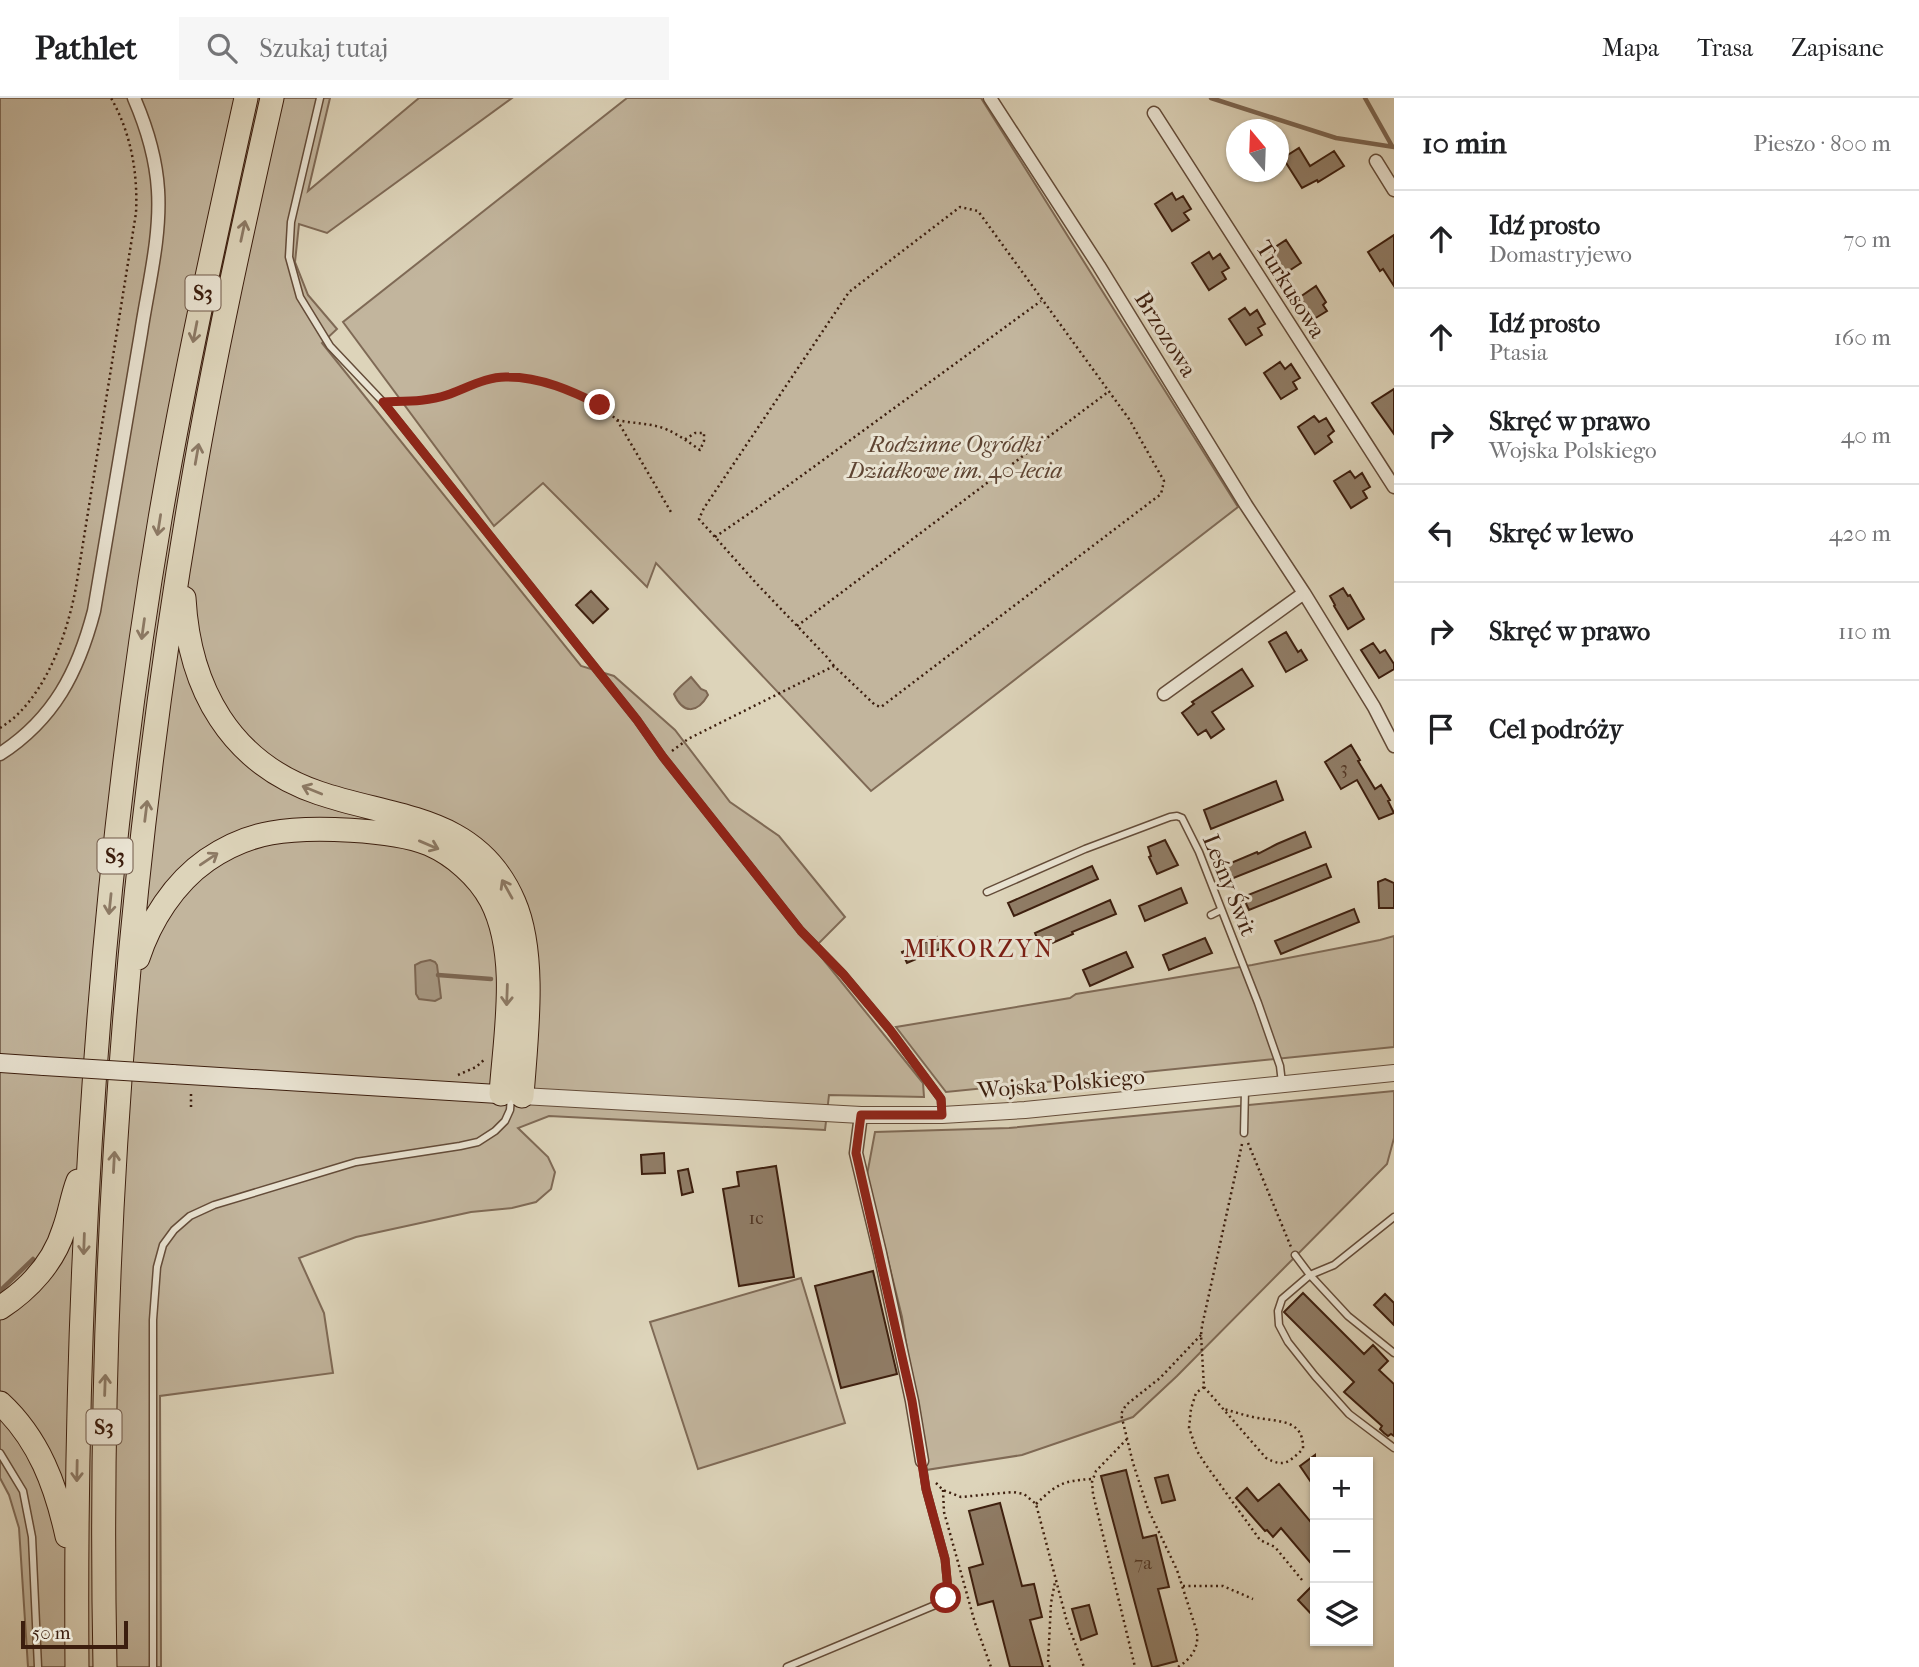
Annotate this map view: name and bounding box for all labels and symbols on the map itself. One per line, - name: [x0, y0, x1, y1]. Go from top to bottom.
- north arrow: [1226, 119, 1289, 182]
- one-way arrow: [236, 220, 250, 243]
- street label: Turkusowa: [1250, 236, 1331, 343]
- road number: S3: [186, 276, 220, 310]
- street label: Brzozowa: [1129, 287, 1202, 382]
- one-way arrow: [188, 320, 202, 343]
- route end: [584, 389, 615, 420]
- park label: Rodzinne Ogródki Działkowe im. 40-lecia: [845, 431, 1063, 484]
- one-way arrow: [191, 443, 205, 466]
- one-way arrow: [152, 513, 165, 536]
- one-way arrow: [137, 617, 150, 640]
- house number: 3: [1340, 757, 1348, 779]
- one-way arrow: [301, 782, 323, 795]
- one-way arrow: [139, 800, 152, 823]
- street label: Leśny Świt: [1197, 830, 1262, 940]
- road number: S3: [97, 838, 132, 874]
- one-way arrow: [418, 839, 439, 852]
- one-way arrow: [199, 852, 218, 866]
- one-way arrow: [500, 880, 514, 900]
- one-way arrow: [103, 892, 116, 914]
- district label: MIKORZYN: [904, 935, 1054, 963]
- one-way arrow: [501, 983, 514, 1006]
- street label: Wojska Polskiego: [975, 1063, 1146, 1104]
- one-way arrow: [108, 1150, 121, 1173]
- house number: 1c: [748, 1207, 764, 1229]
- one-way arrow: [78, 1232, 91, 1255]
- one-way arrow: [98, 1374, 112, 1397]
- road number: S3: [86, 1410, 122, 1444]
- one-way arrow: [71, 1460, 84, 1483]
- house number: 7a: [1134, 1552, 1152, 1574]
- route start: [930, 1582, 961, 1613]
- scale bar: [21, 1618, 128, 1650]

